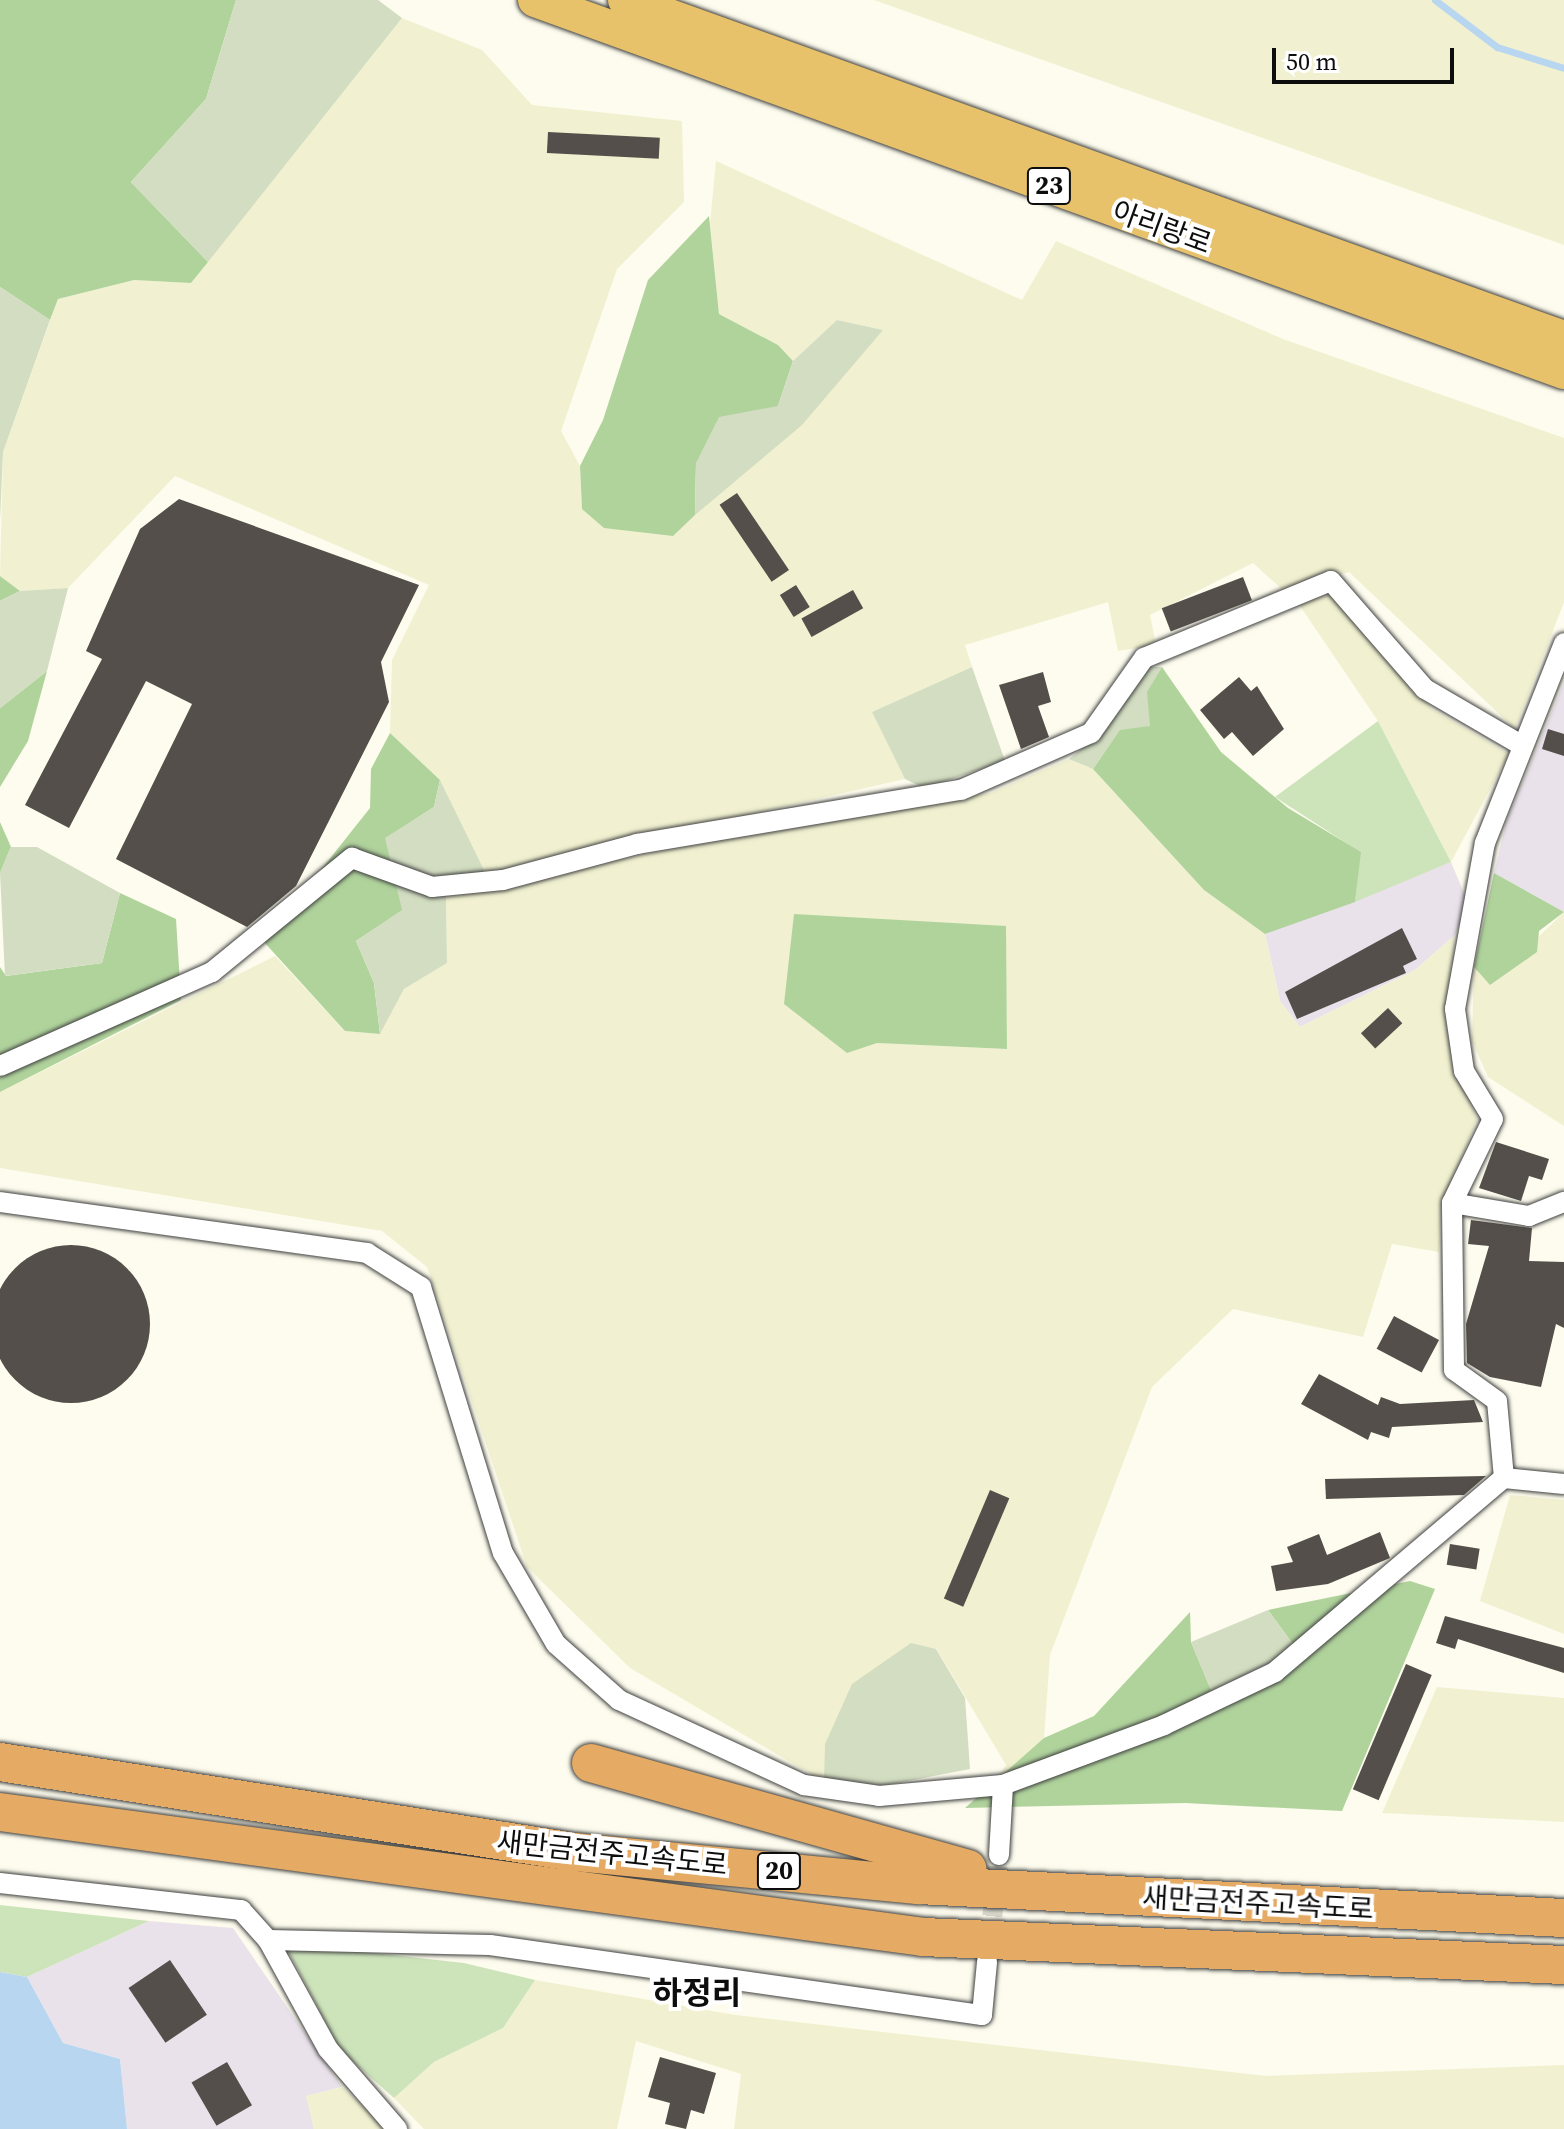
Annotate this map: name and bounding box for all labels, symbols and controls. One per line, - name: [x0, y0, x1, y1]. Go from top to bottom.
- scale bar: [1276, 32, 1458, 82]
- text: 50 m: [1286, 45, 1337, 78]
- road number: 23: [1025, 164, 1073, 208]
- street label: 아리랑로: [1108, 194, 1216, 260]
- street label: 새만금전주고속도로: [495, 1824, 729, 1882]
- road number: 20: [755, 1849, 803, 1893]
- street label: 새만금전주고속도로: [1141, 1880, 1375, 1926]
- district label: 하정리: [653, 1974, 741, 2012]

